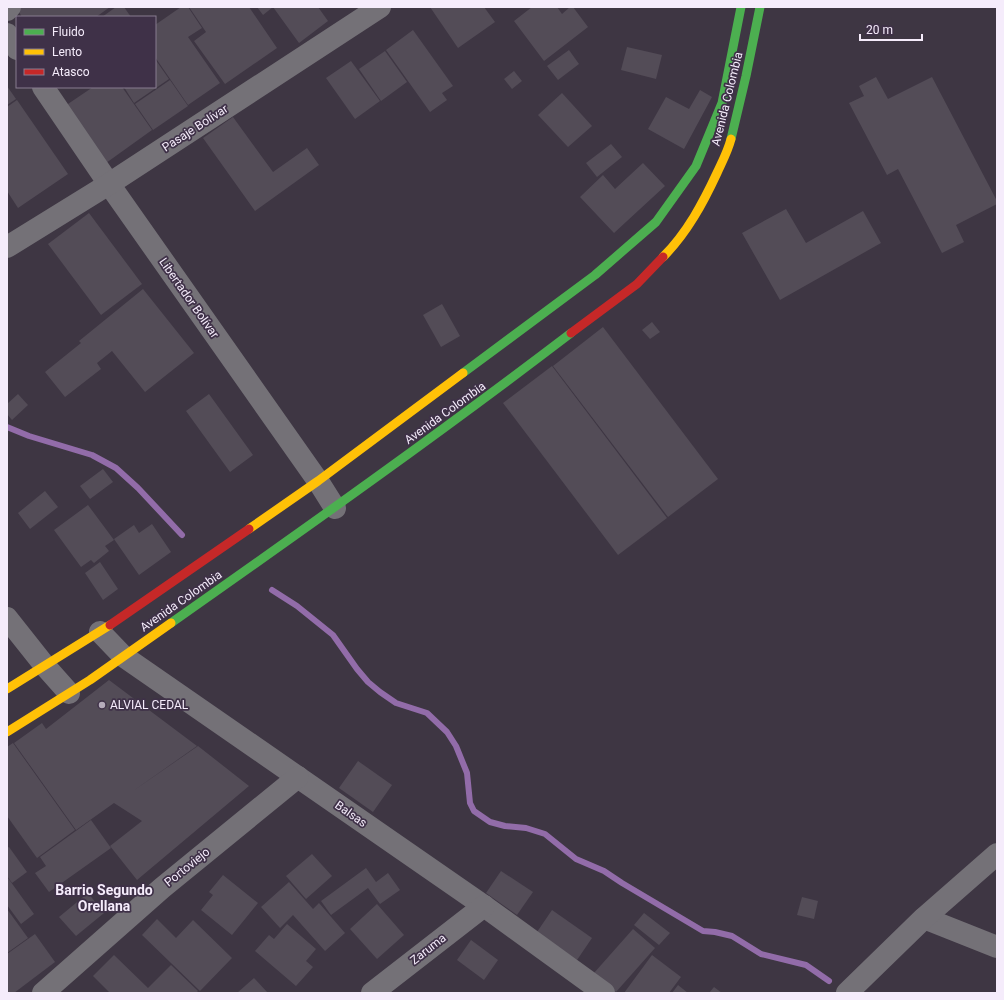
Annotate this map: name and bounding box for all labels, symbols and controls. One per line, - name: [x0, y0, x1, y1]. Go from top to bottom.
- legend: [16, 16, 156, 88]
- scale bar: [860, 16, 922, 42]
- text: 20 m: [866, 23, 893, 37]
- text: Fluido: [52, 25, 85, 39]
- text: Lento: [52, 45, 82, 59]
- street label: Avenida Colombia: [709, 50, 745, 148]
- text: Atasco: [52, 65, 90, 79]
- street label: Pasaje Bolívar: [160, 102, 230, 154]
- street label: Libertador Bolívar: [156, 255, 222, 341]
- street label: Avenida Colombia: [402, 379, 488, 447]
- street label: Avenida Colombia: [137, 568, 225, 634]
- place label: ALVIAL CEDAL: [110, 698, 189, 712]
- marker: ALVIAL CEDAL: [97, 700, 107, 710]
- street label: Balsas: [332, 798, 370, 830]
- street label: Portoviejo: [162, 844, 213, 889]
- district label: Barrio Segundo Orellana: [55, 882, 153, 914]
- street label: Zaruma: [407, 931, 449, 967]

